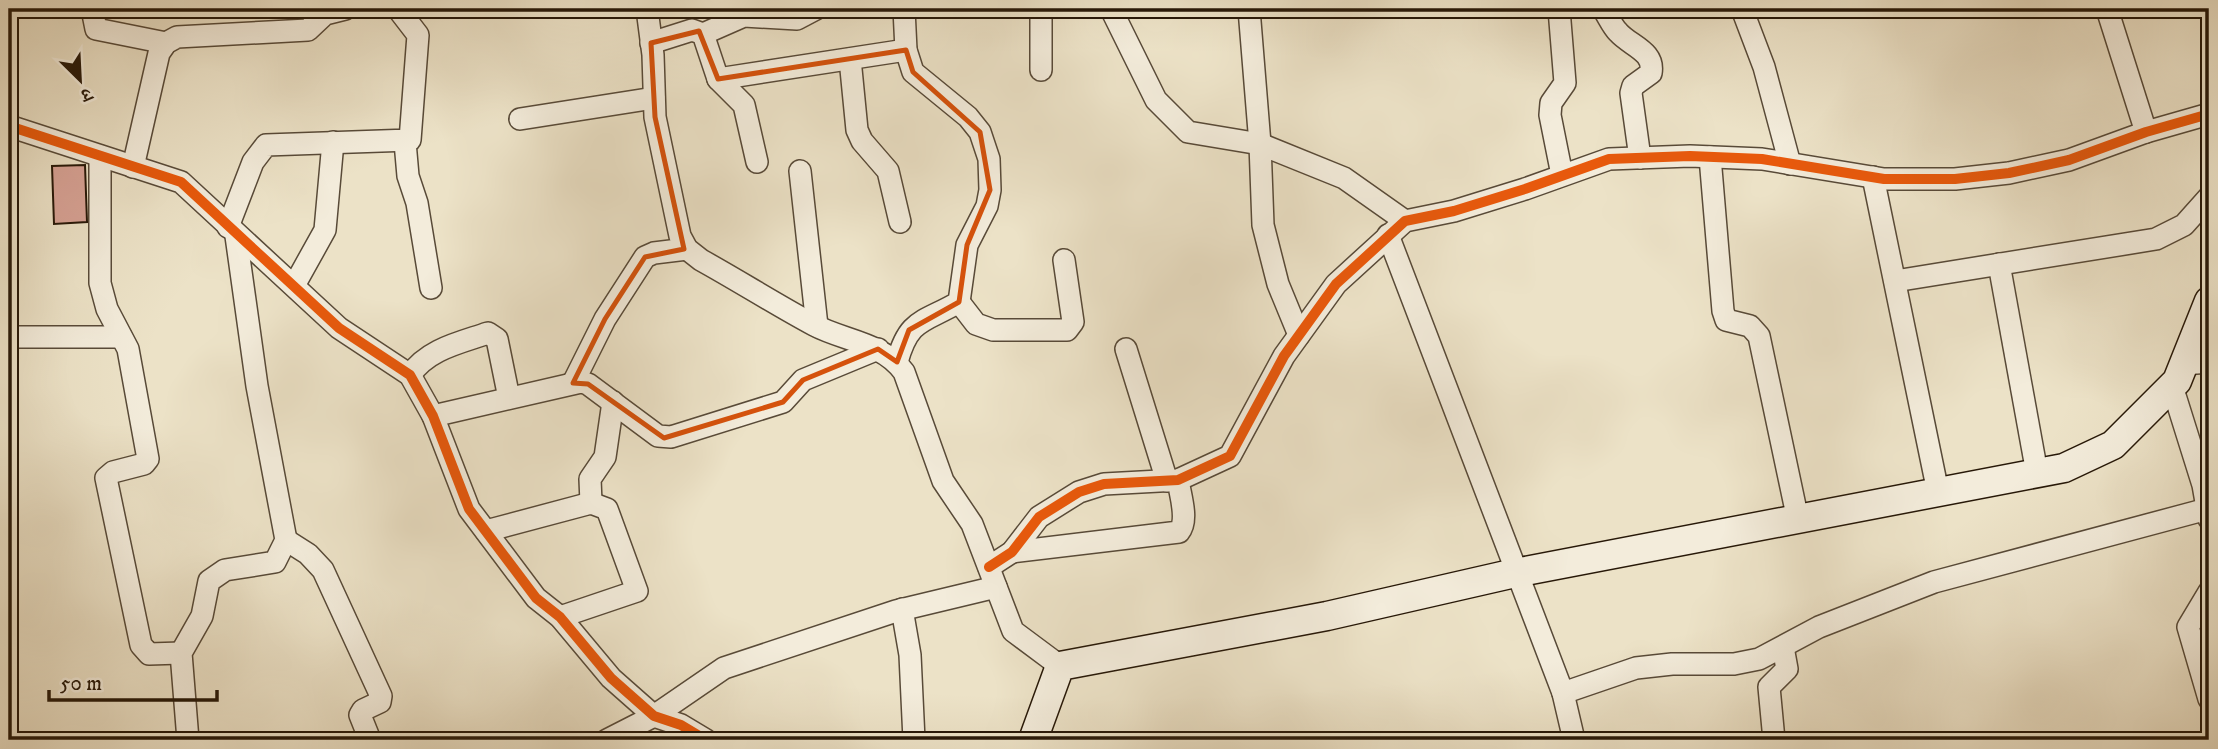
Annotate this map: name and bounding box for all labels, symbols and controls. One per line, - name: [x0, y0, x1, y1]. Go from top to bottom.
- north arrow: [46, 46, 116, 116]
- text: उ: [76, 81, 97, 107]
- scale bar: [49, 658, 217, 702]
- text: 50 m: [60, 671, 102, 697]

